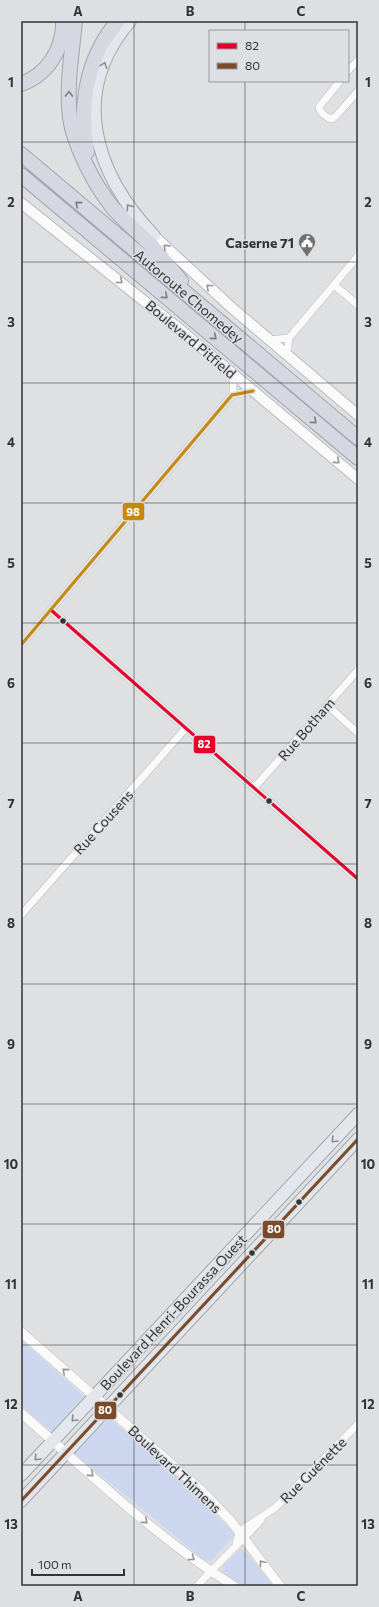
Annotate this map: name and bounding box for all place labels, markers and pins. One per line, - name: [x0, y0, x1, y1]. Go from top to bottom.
- public building icon: Caserne 71: [297, 232, 317, 257]
- place label: Caserne 71: [225, 234, 294, 251]
- unlabelled marker: [58, 616, 68, 626]
- unlabelled marker: [264, 796, 274, 806]
- unlabelled marker: [294, 1197, 304, 1207]
- unlabelled marker: [247, 1248, 257, 1258]
- unlabelled marker: [115, 1390, 125, 1400]

